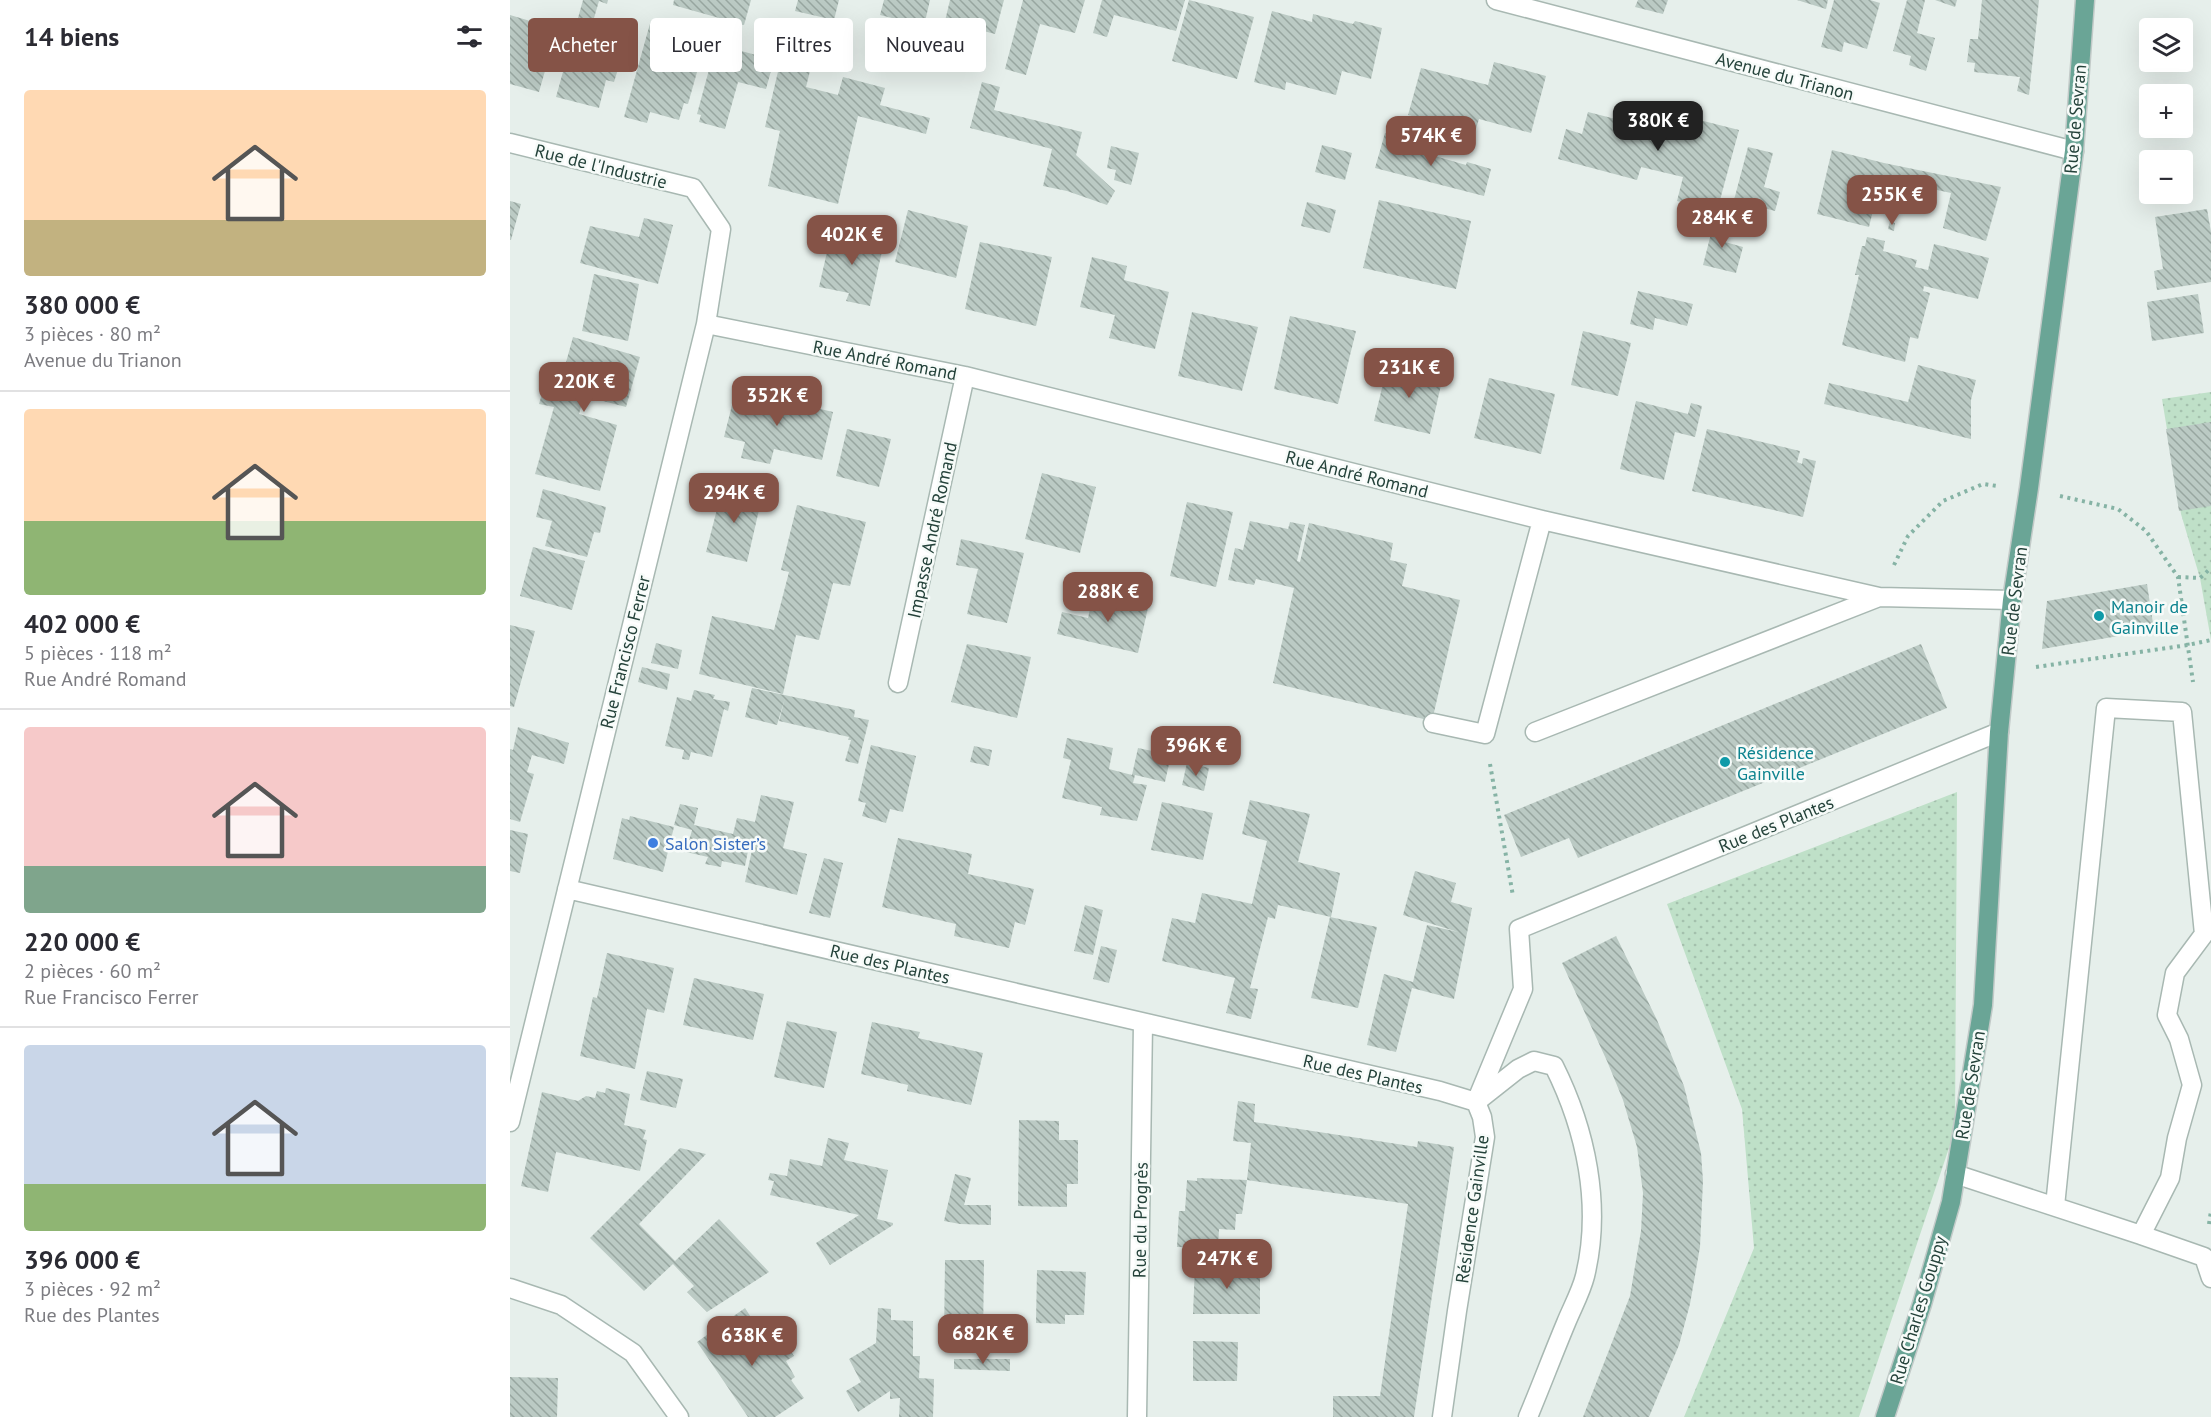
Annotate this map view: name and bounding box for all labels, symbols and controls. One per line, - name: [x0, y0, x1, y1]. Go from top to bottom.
- chip: Acheter: [528, 18, 638, 72]
- chip: Louer: [650, 18, 742, 72]
- chip: Filtres: [754, 18, 853, 72]
- chip: Nouveau: [865, 18, 986, 72]
- map controls: [2139, 18, 2193, 204]
- button: layers: [2139, 18, 2193, 72]
- text: 14 biens: [24, 20, 119, 53]
- icon: filters: [453, 20, 486, 53]
- street label: Avenue du Trianon: [1713, 47, 1857, 105]
- street label: Rue de Sevran: [2059, 63, 2091, 175]
- button: +: [2139, 84, 2193, 138]
- pin: 380K €: [1609, 101, 1707, 152]
- text: 380K €: [1627, 107, 1689, 133]
- pin: 574K €: [1382, 116, 1480, 167]
- text: 574K €: [1400, 122, 1462, 148]
- icon: home: [201, 129, 309, 237]
- street label: Rue de l'Industrie: [533, 138, 669, 194]
- button: −: [2139, 150, 2193, 204]
- pin: 255K €: [1843, 175, 1941, 226]
- text: 255K €: [1861, 181, 1923, 207]
- pin: 284K €: [1673, 198, 1771, 249]
- text: 284K €: [1691, 204, 1753, 230]
- pin: 402K €: [803, 215, 901, 266]
- text: 402K €: [821, 221, 883, 247]
- text: 380 000 €: [24, 288, 140, 321]
- text: 3 pièces · 80 m²: [24, 321, 161, 347]
- street label: Rue André Romand: [811, 335, 959, 385]
- text: Avenue du Trianon: [24, 347, 182, 373]
- pin: 231K €: [1360, 348, 1458, 399]
- text: 231K €: [1378, 354, 1440, 380]
- pin: 220K €: [535, 362, 633, 413]
- text: 220K €: [553, 368, 615, 394]
- pin: 352K €: [728, 376, 826, 427]
- text: 352K €: [746, 382, 808, 408]
- street label: Impasse André Romand: [902, 440, 962, 620]
- street label: Rue André Romand: [1283, 445, 1431, 503]
- icon: home: [201, 448, 309, 556]
- pin: 294K €: [685, 473, 783, 524]
- text: 294K €: [703, 479, 765, 505]
- street label: Rue de Sevran: [1996, 545, 2032, 657]
- pin: 288K €: [1059, 572, 1157, 623]
- street label: Rue Francisco Ferrer: [595, 573, 655, 731]
- text: 288K €: [1077, 578, 1139, 604]
- place label: Manoir de Gainville: [2111, 595, 2188, 639]
- text: 402 000 €: [24, 607, 140, 640]
- marker: Manoir de Gainville: [2092, 609, 2106, 623]
- text: 5 pièces · 118 m²: [24, 640, 172, 666]
- text: Rue André Romand: [24, 666, 187, 692]
- pin: 396K €: [1147, 726, 1245, 777]
- text: 396K €: [1165, 732, 1227, 758]
- place label: Résidence Gainville: [1737, 741, 1814, 785]
- marker: Résidence Gainville: [1718, 755, 1732, 769]
- icon: home: [201, 766, 309, 874]
- street label: Rue des Plantes: [1715, 790, 1837, 858]
- place label: Salon Sister’s: [665, 832, 766, 855]
- marker: Salon Sister’s: [646, 836, 660, 850]
- text: 220 000 €: [24, 925, 140, 958]
- street label: Rue des Plantes: [828, 939, 952, 989]
- text: 2 pièces · 60 m²: [24, 958, 161, 984]
- text: Rue Francisco Ferrer: [24, 984, 198, 1010]
- street label: Rue de Sevran: [1950, 1029, 1990, 1141]
- street label: Rue des Plantes: [1301, 1049, 1425, 1099]
- icon: home: [201, 1084, 309, 1192]
- street label: Résidence Gainville: [1450, 1133, 1494, 1285]
- street label: Rue du Progrès: [1127, 1162, 1153, 1278]
- street label: Rue Charles Gouppy: [1884, 1232, 1952, 1387]
- pin: 247K €: [1178, 1239, 1276, 1290]
- text: 396 000 €: [24, 1243, 140, 1276]
- text: 247K €: [1196, 1245, 1258, 1271]
- text: 3 pièces · 92 m²: [24, 1276, 161, 1302]
- text: Rue des Plantes: [24, 1302, 160, 1328]
- pin: 682K €: [934, 1314, 1032, 1365]
- pin: 638K €: [703, 1316, 801, 1367]
- text: 682K €: [952, 1320, 1014, 1346]
- text: 638K €: [721, 1322, 783, 1348]

